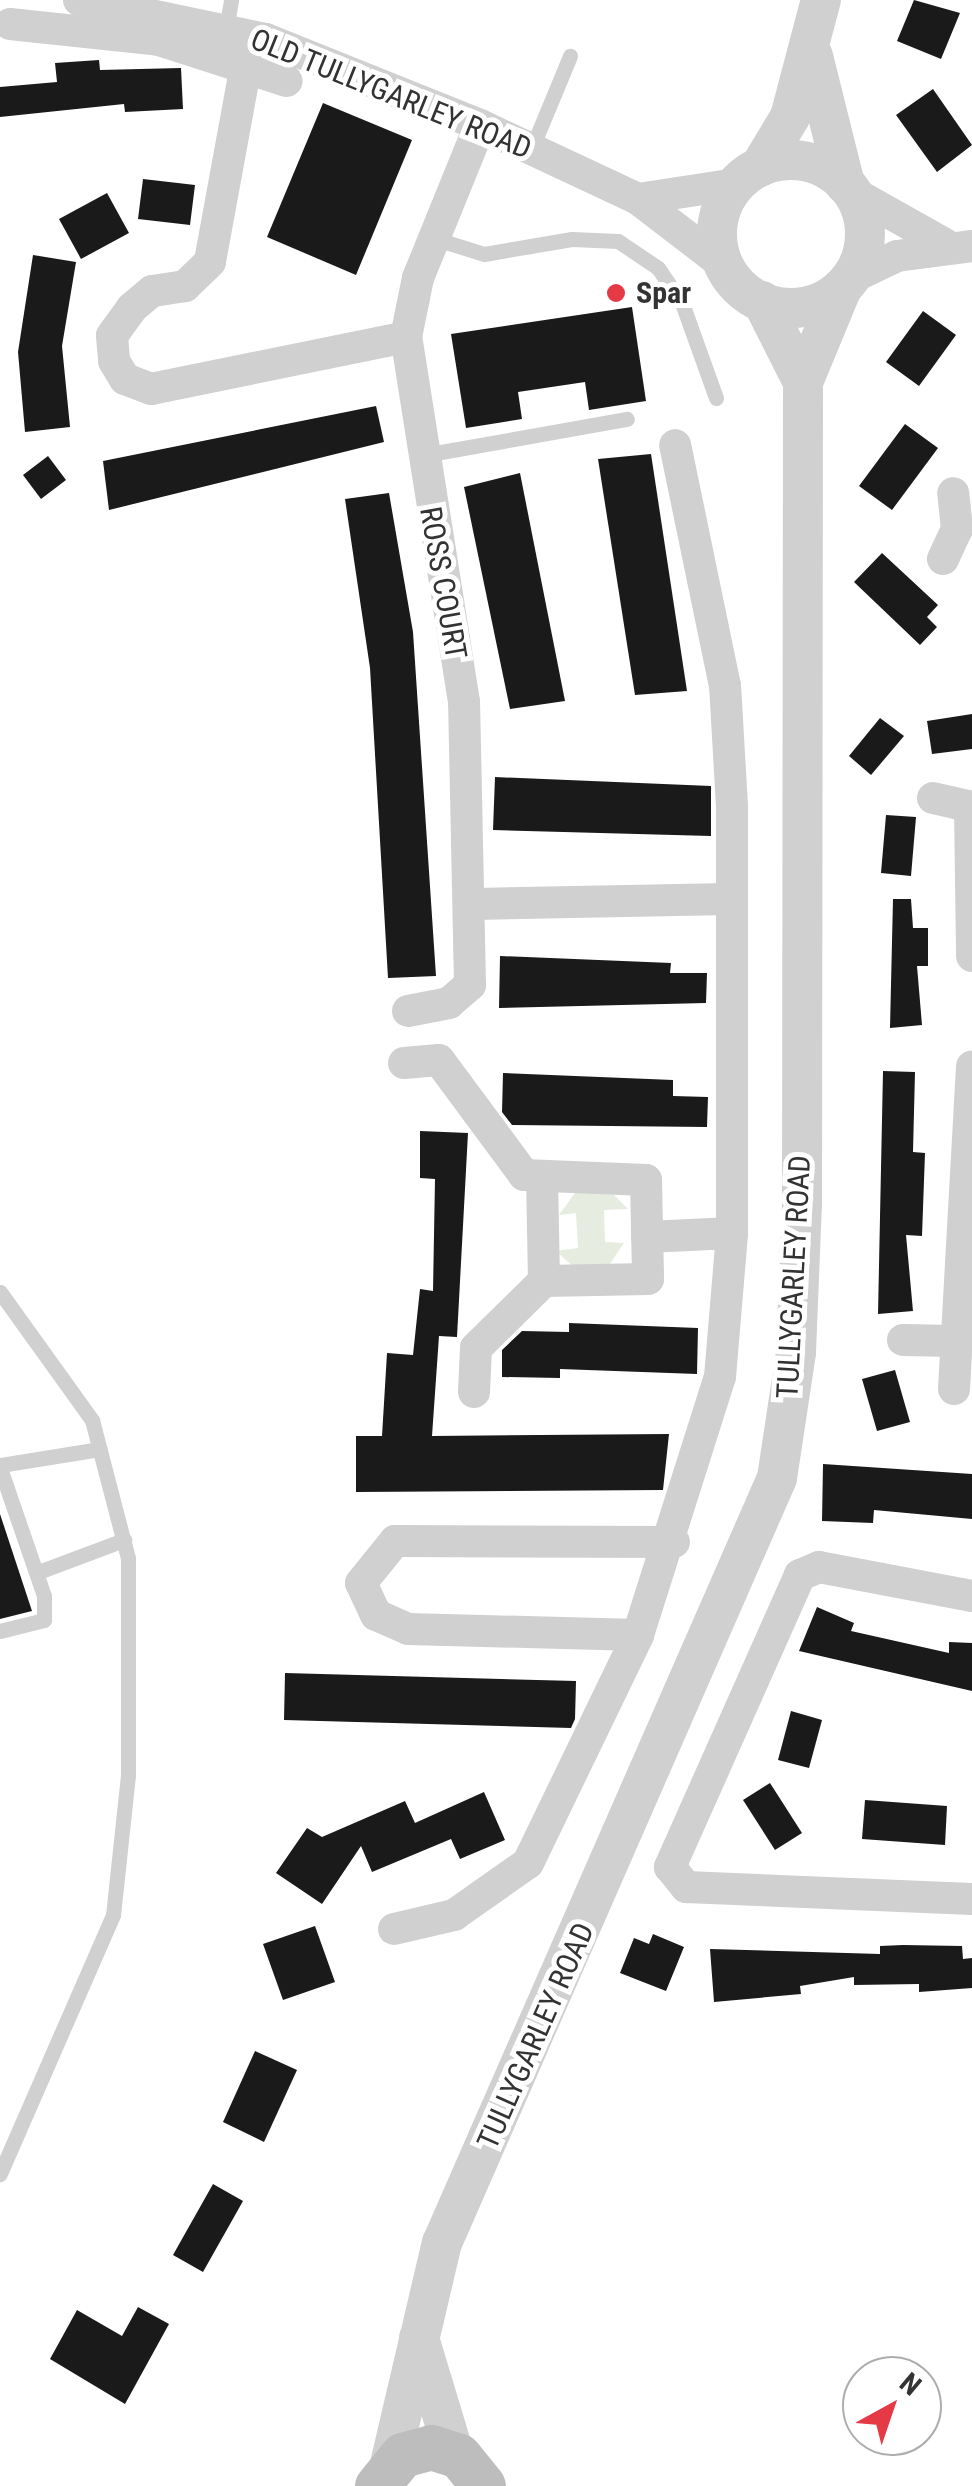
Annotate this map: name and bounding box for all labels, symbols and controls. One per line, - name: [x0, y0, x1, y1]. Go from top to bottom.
- street label: OLD TULLYGARLEY ROAD: [245, 21, 537, 167]
- place label: Spar: [636, 275, 691, 311]
- marker: Spar: [605, 282, 627, 304]
- street label: ROSS COURT: [412, 504, 474, 662]
- street label: TULLYGARLEY ROAD: [770, 1154, 818, 1400]
- street label: TULLYGARLEY ROAD: [470, 1917, 602, 2155]
- north arrow: [842, 2356, 942, 2456]
- text: N: [893, 2366, 927, 2402]

